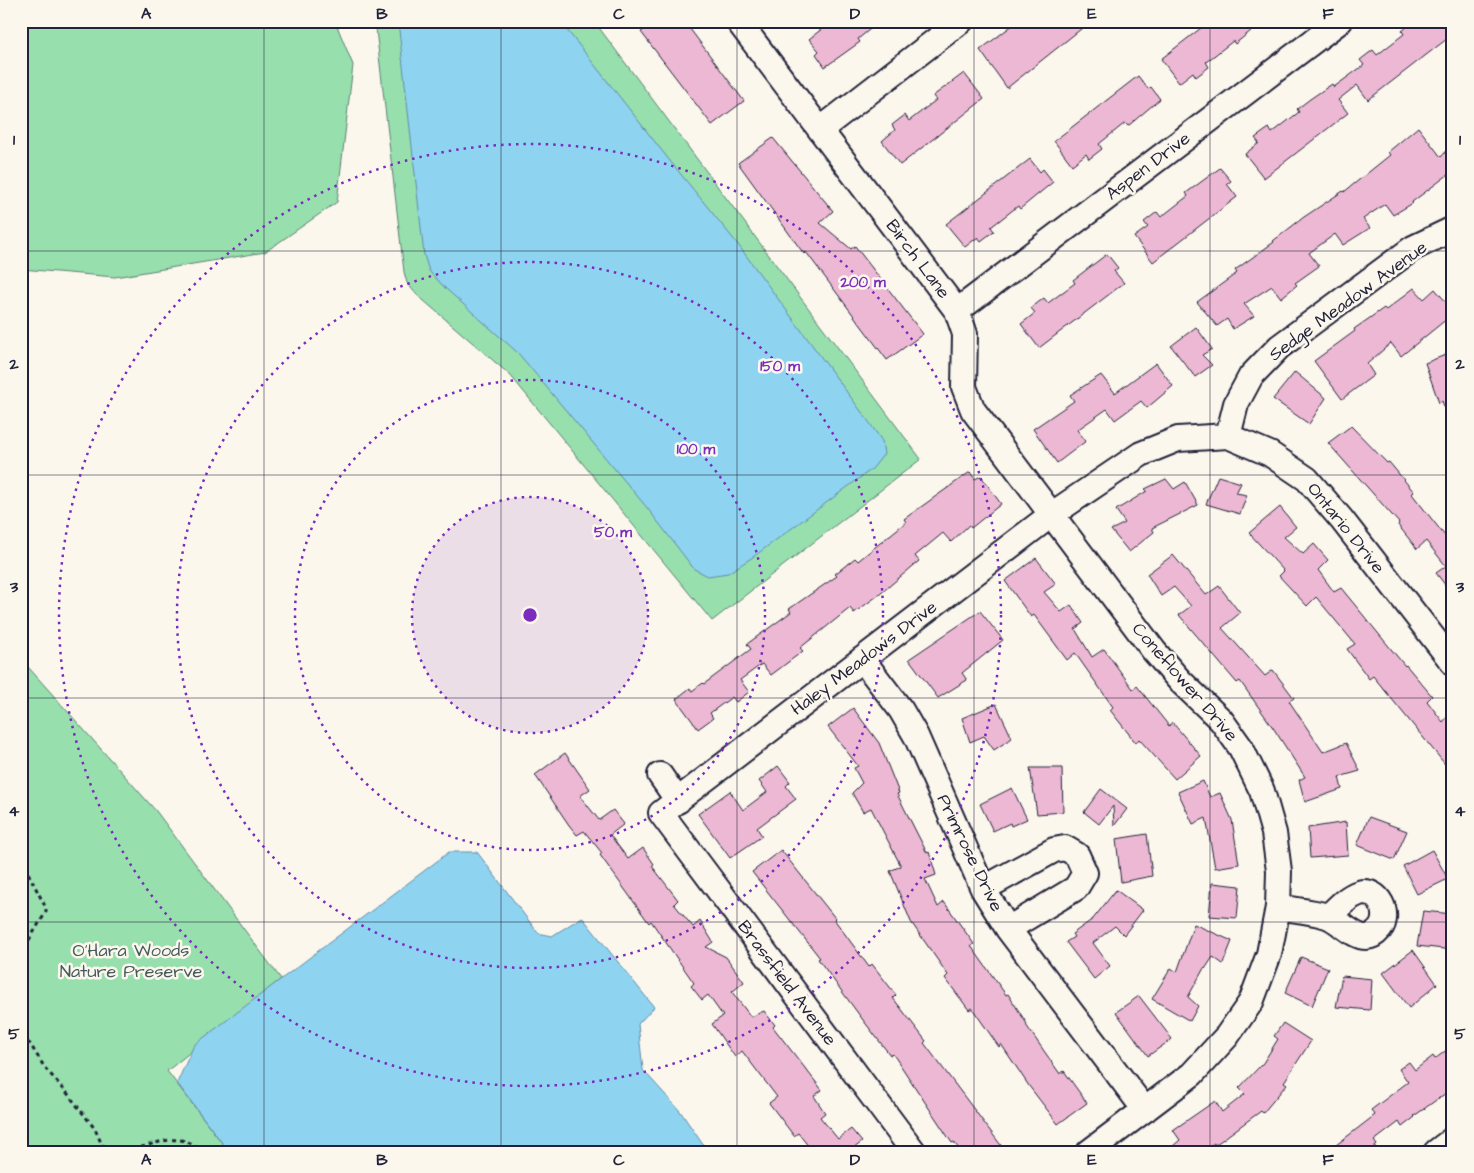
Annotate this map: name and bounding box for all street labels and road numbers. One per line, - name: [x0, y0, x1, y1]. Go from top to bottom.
- street label: Aspen Drive: [1101, 126, 1196, 206]
- street label: Birch Lane: [880, 214, 956, 304]
- street label: Sedge Meadow Avenue: [1264, 235, 1433, 368]
- street label: Ontario Drive: [1301, 477, 1391, 579]
- street label: Haley Meadows Drive: [786, 595, 943, 722]
- street label: Coneflower Drive: [1126, 617, 1244, 747]
- street label: Primrose Drive: [931, 790, 1009, 916]
- street label: Brassfield Avenue: [732, 915, 843, 1051]

